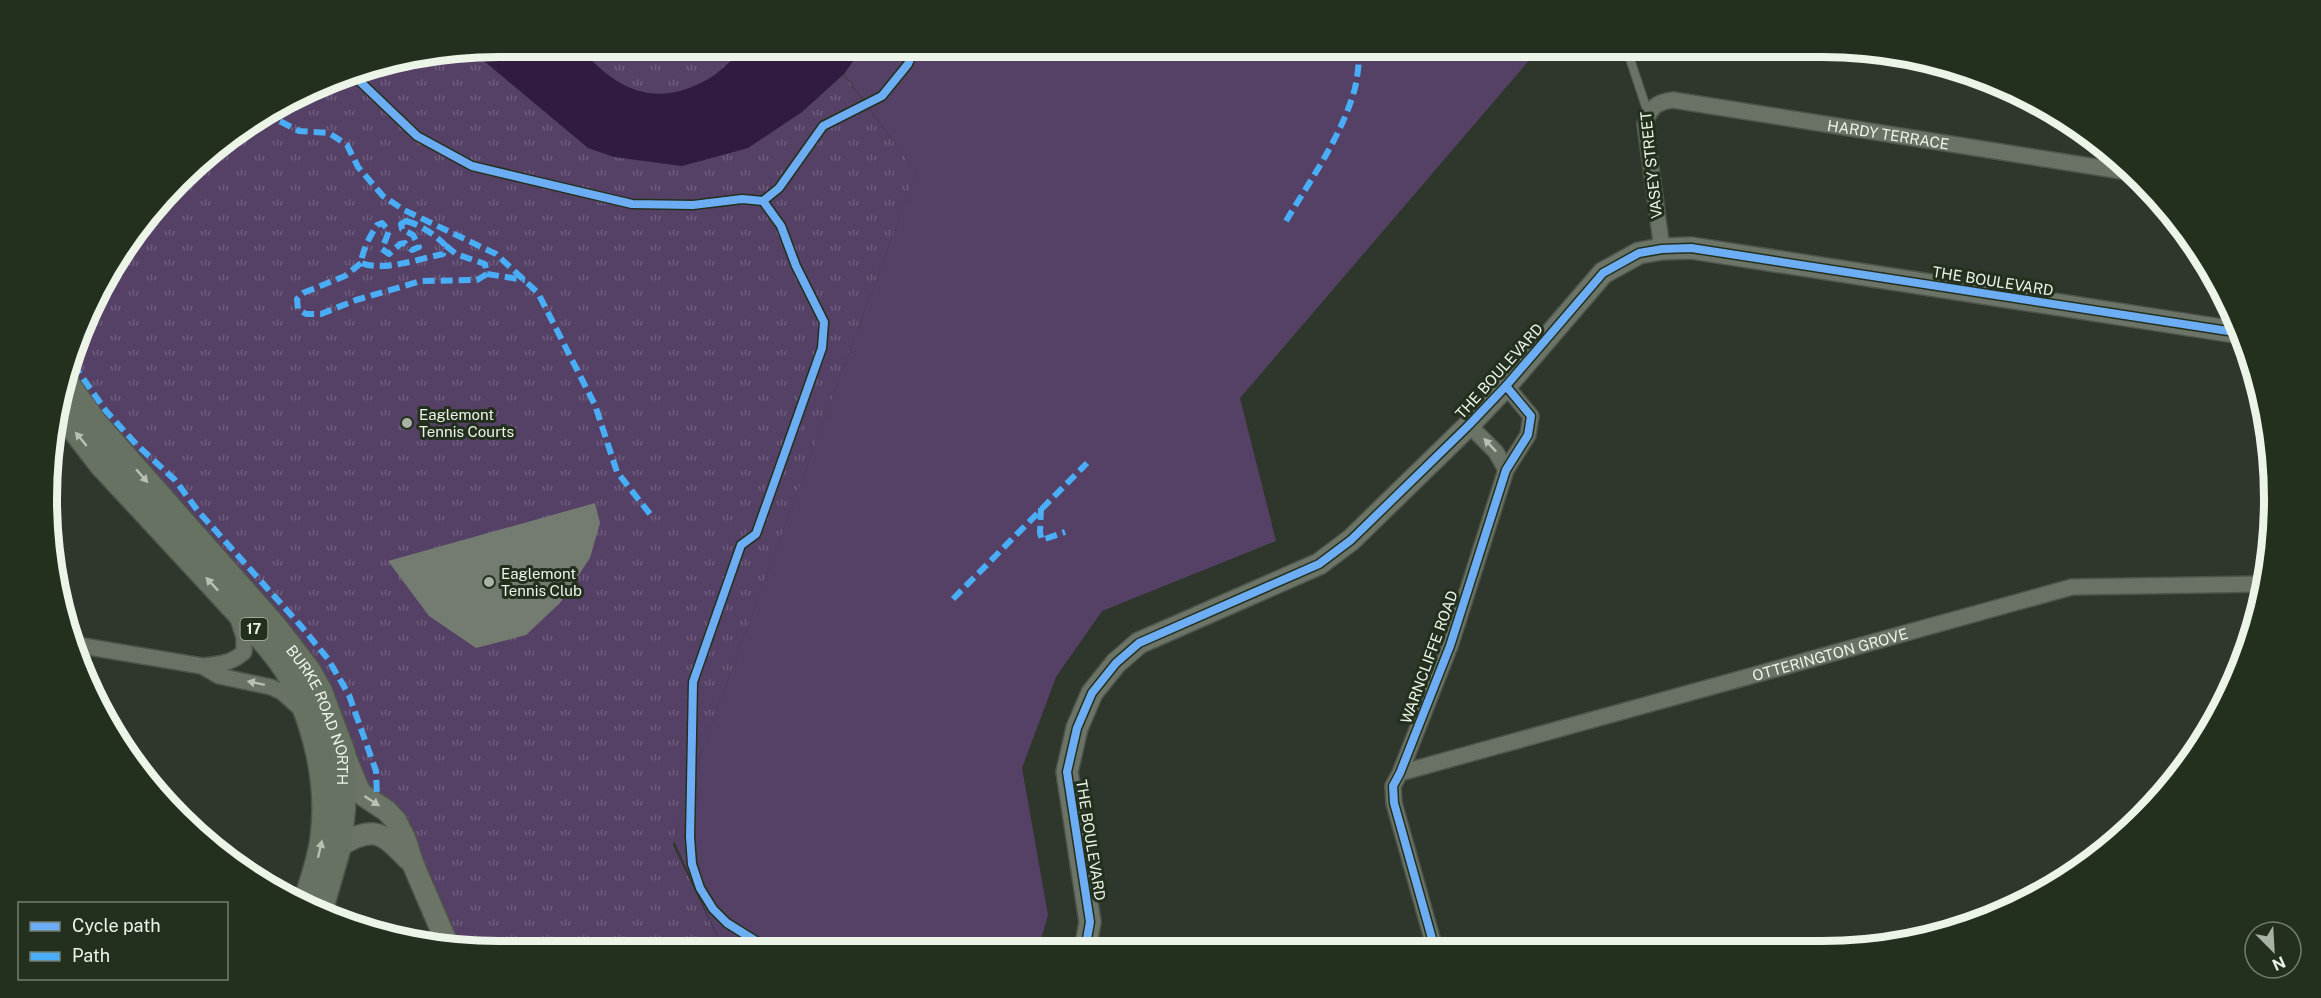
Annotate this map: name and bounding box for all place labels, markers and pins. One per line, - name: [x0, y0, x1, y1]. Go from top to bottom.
- place label: Eaglemont Tennis Courts: [419, 406, 514, 440]
- marker: Eaglemont Tennis Courts: [400, 416, 414, 430]
- place label: Eaglemont Tennis Club: [501, 565, 582, 599]
- marker: Eaglemont Tennis Club: [482, 575, 496, 589]

